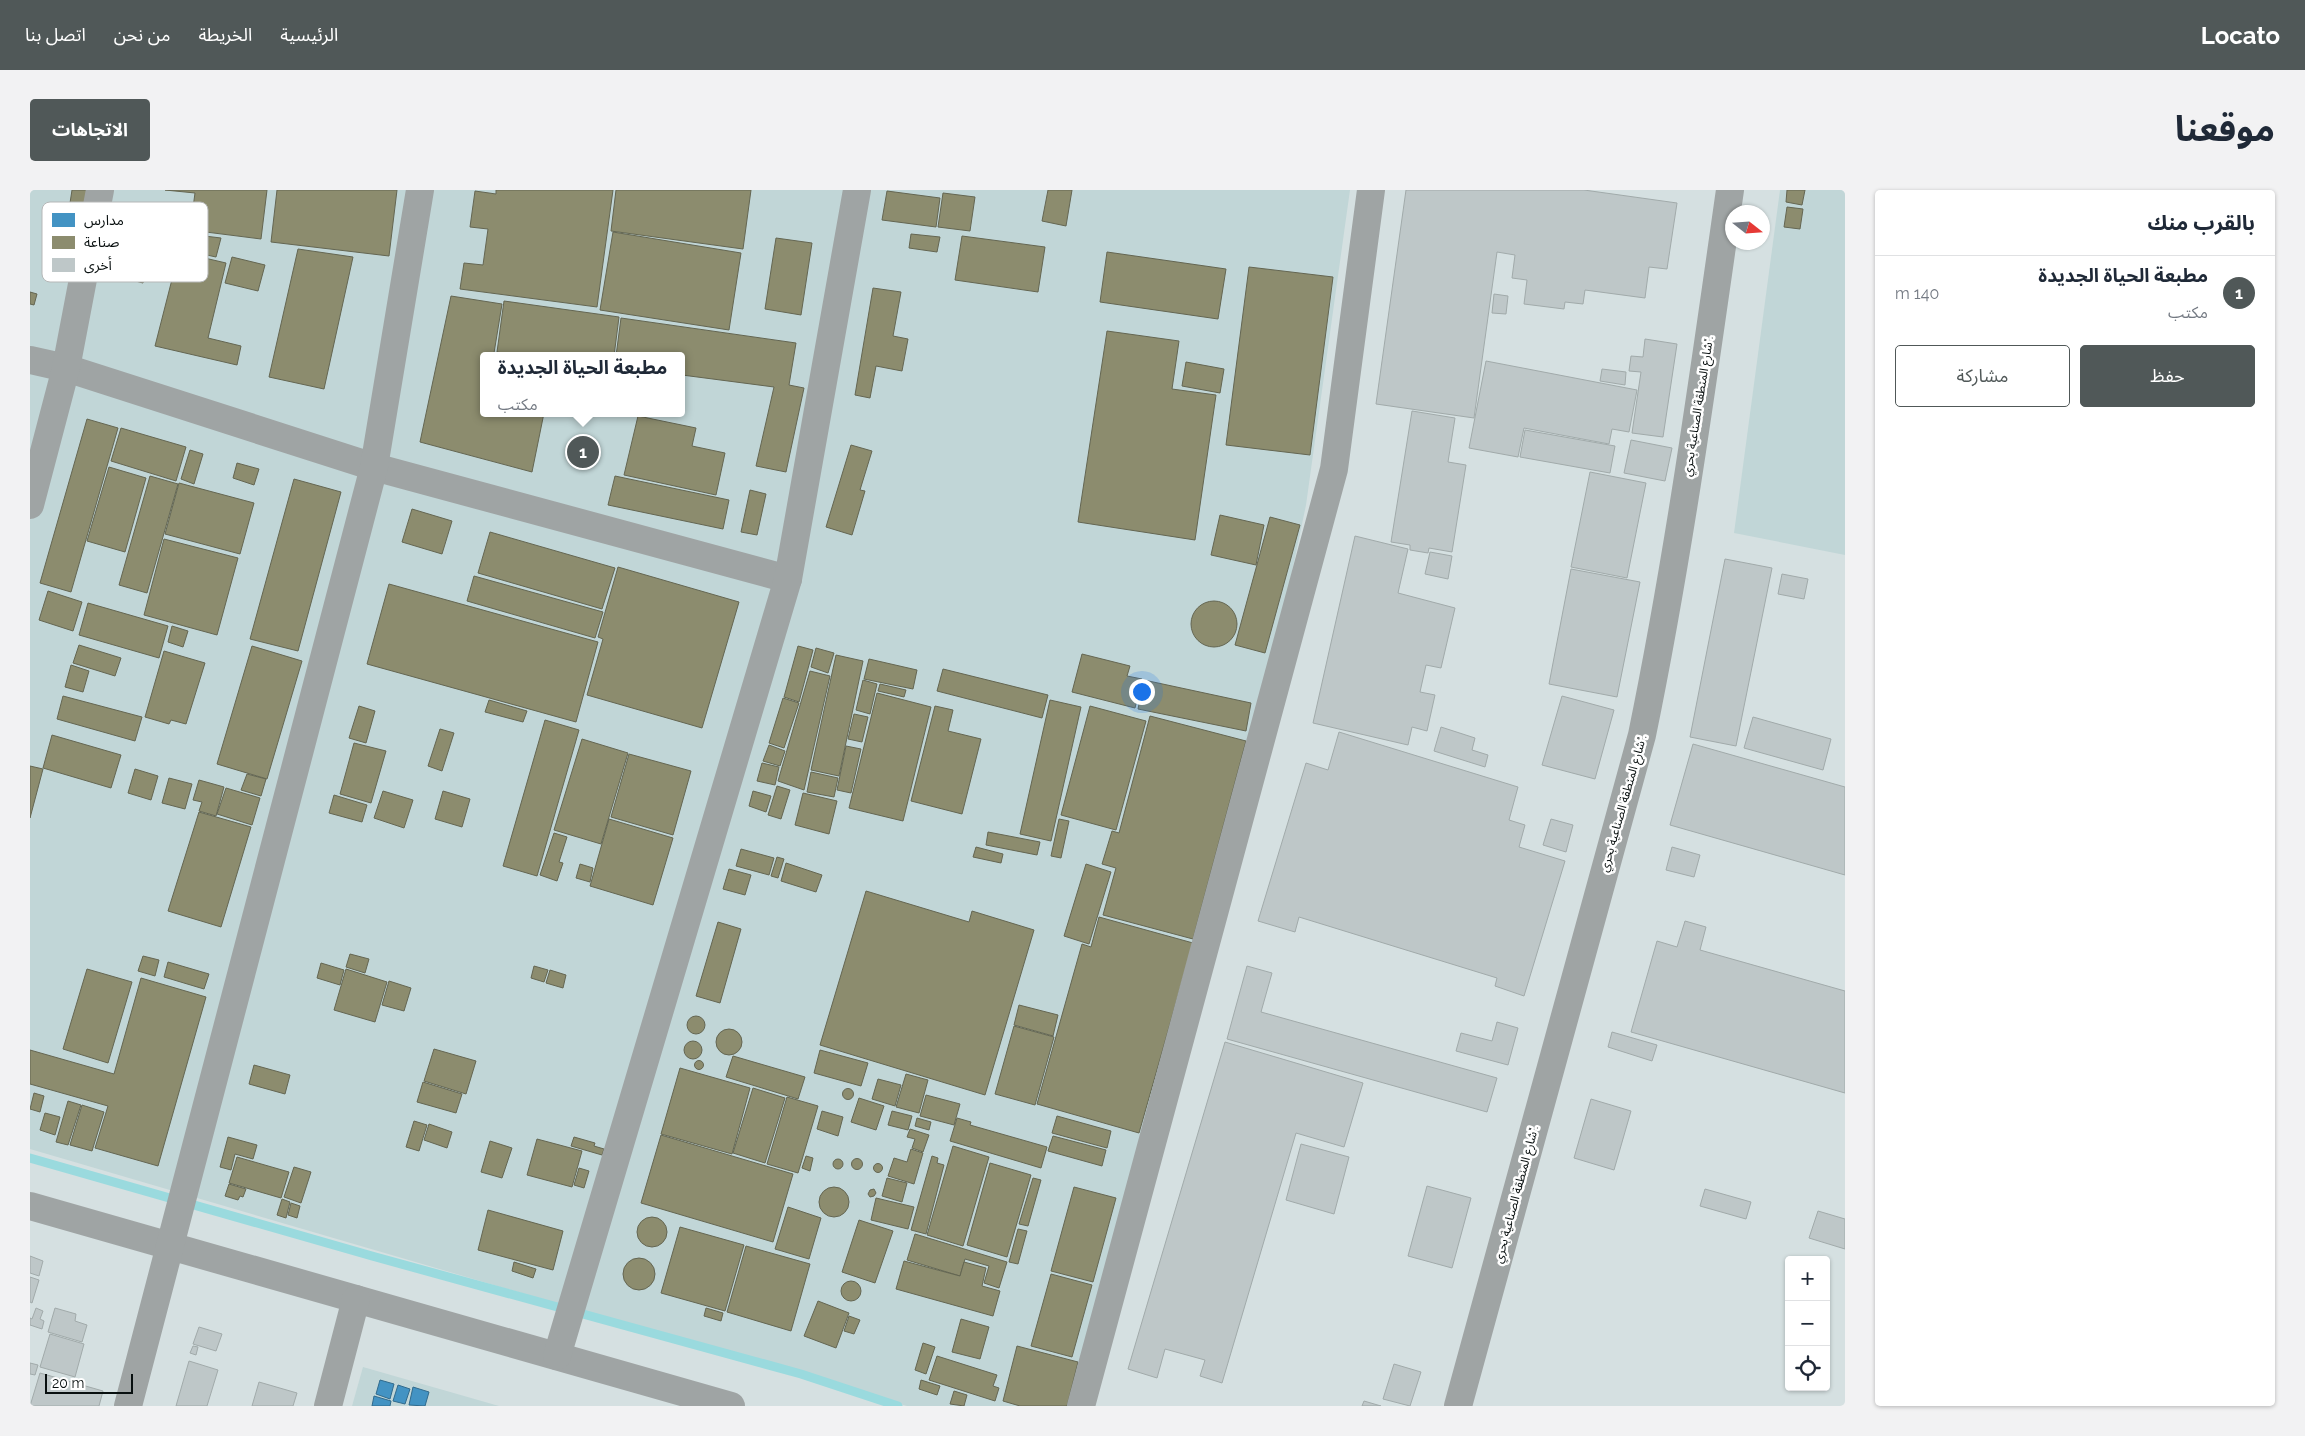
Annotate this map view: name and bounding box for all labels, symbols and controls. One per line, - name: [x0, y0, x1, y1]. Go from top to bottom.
- text: Locato: [2201, 21, 2280, 50]
- text: اتصل بنا: [25, 24, 86, 45]
- text: من نحن: [114, 24, 170, 45]
- text: الخريطة: [198, 24, 252, 45]
- text: الرئيسية: [280, 24, 338, 45]
- button: الاتجاهات: [30, 99, 150, 161]
- text: موقعنا: [2175, 108, 2275, 149]
- legend: [42, 202, 208, 282]
- north arrow: [1725, 205, 1770, 250]
- text: بالقرب منك: [2148, 210, 2255, 235]
- text: مدارس: [84, 212, 124, 229]
- text: صناعة: [84, 234, 120, 250]
- text: أخرى: [84, 256, 112, 274]
- text: مطبعة الحياة الجديدة: [2038, 264, 2208, 286]
- text: 140 m: [1895, 284, 1939, 303]
- text: 1: [2235, 284, 2243, 303]
- text: مكتب: [2168, 303, 2208, 322]
- street label: شارع المنطقة الصناعية بحري".: [1680, 336, 1719, 478]
- button: مشاركة: [1895, 345, 2070, 407]
- button: حفظ: [2080, 345, 2255, 407]
- popup: [480, 352, 685, 417]
- text: مطبعة الحياة الجديدة: [498, 356, 667, 378]
- text: مكتب: [498, 395, 538, 414]
- pin: 1: [567, 433, 599, 471]
- your location: [1129, 679, 1155, 705]
- street label: شارع المنطقة الصناعية بحري".: [1597, 734, 1652, 874]
- street label: شارع المنطقة الصناعية بحري".: [1491, 1124, 1544, 1265]
- map controls: [1785, 1256, 1830, 1391]
- button: +: [1785, 1256, 1830, 1301]
- button: −: [1785, 1301, 1830, 1346]
- button: locate: [1785, 1346, 1830, 1391]
- scale bar: [45, 1371, 132, 1394]
- text: 20 m: [52, 1375, 84, 1391]

